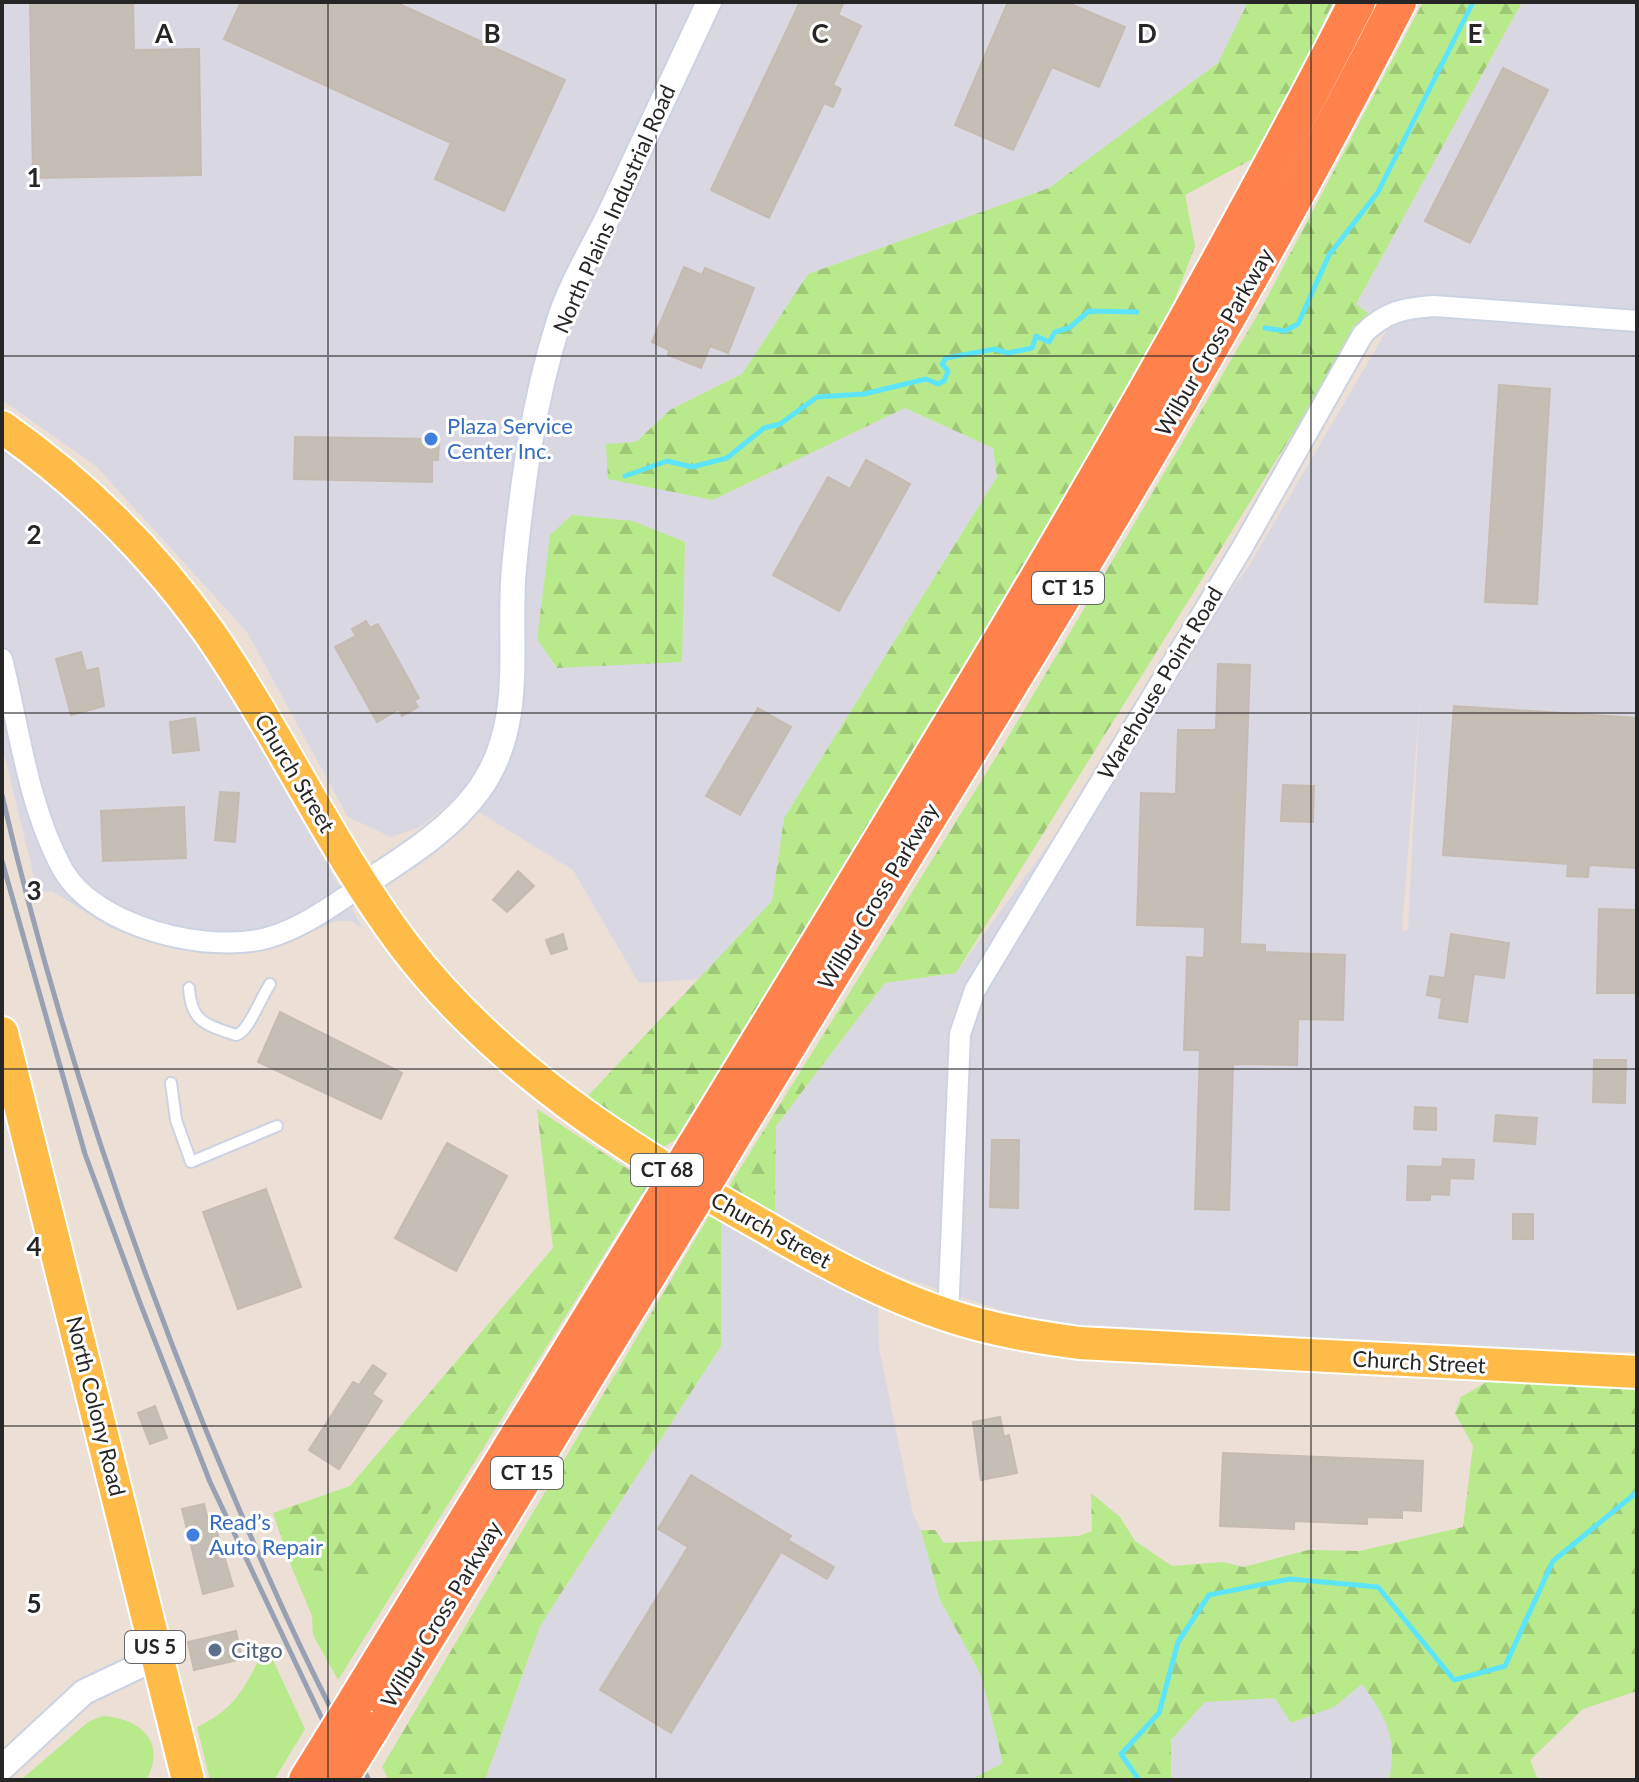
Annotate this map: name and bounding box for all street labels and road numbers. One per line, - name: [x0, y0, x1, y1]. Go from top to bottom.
- street label: North Plains Industrial Road: [547, 81, 681, 337]
- street label: Wilbur Cross Parkway: [1149, 242, 1279, 440]
- road number: CT 15: [1032, 572, 1104, 604]
- street label: Warehouse Point Road: [1091, 581, 1228, 784]
- street label: Church Street: [250, 709, 341, 837]
- street label: Wilbur Cross Parkway: [811, 797, 944, 994]
- road number: CT 68: [631, 1154, 703, 1186]
- street label: Church Street: [706, 1185, 836, 1274]
- street label: North Colony Road: [61, 1313, 132, 1499]
- street label: Church Street: [1352, 1345, 1486, 1378]
- road number: CT 15: [491, 1457, 563, 1489]
- street label: Wilbur Cross Parkway: [374, 1515, 507, 1712]
- road number: US 5: [125, 1631, 185, 1663]

